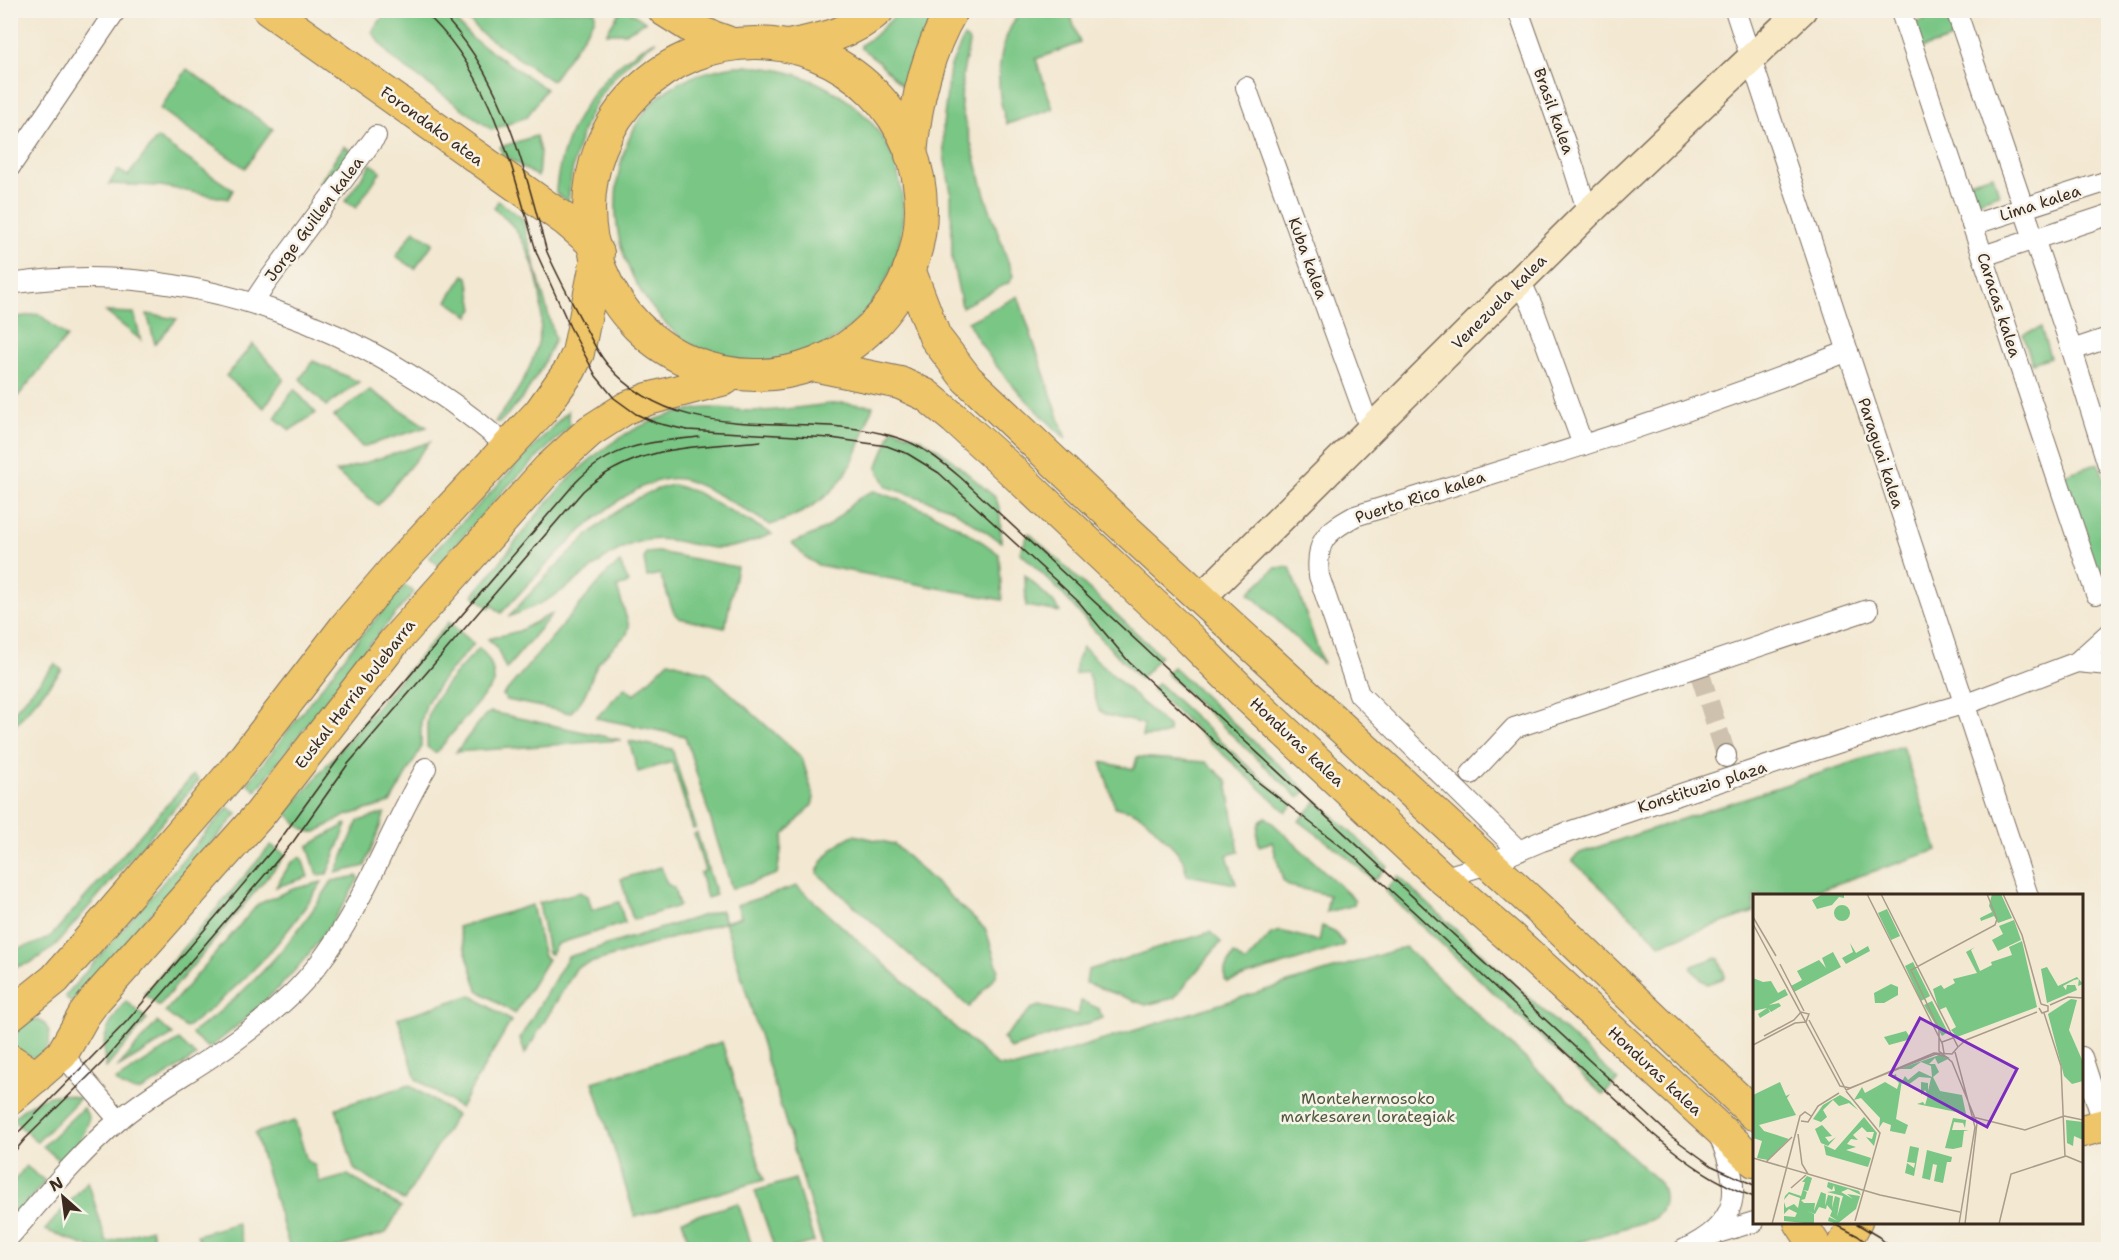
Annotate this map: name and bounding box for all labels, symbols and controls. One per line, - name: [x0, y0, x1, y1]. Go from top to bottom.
- street label: Brasil kalea: [1529, 65, 1579, 157]
- street label: Forondako atea: [376, 81, 488, 171]
- street label: Jorge Guillen kalea: [260, 152, 368, 286]
- street label: Lima kalea: [1997, 180, 2083, 226]
- street label: Kuba kalea: [1284, 214, 1333, 302]
- street label: Venezuela kalea: [1447, 250, 1551, 354]
- street label: Caracas kalea: [1972, 250, 2026, 360]
- street label: Paraguai kalea: [1853, 395, 1909, 511]
- street label: Puerto Rico kalea: [1352, 466, 1488, 528]
- street label: Euskal Herria bulebarra: [290, 615, 420, 773]
- street label: Honduras kalea: [1245, 693, 1349, 791]
- street label: Konstituzio plaza: [1635, 756, 1769, 818]
- inset map: [1753, 894, 2083, 1224]
- street label: Honduras kalea: [1603, 1022, 1707, 1120]
- park label: Montehermosoko markesaren lorategiak: [1281, 1088, 1455, 1127]
- north arrow: [33, 1167, 93, 1227]
- text: N: [46, 1172, 67, 1196]

